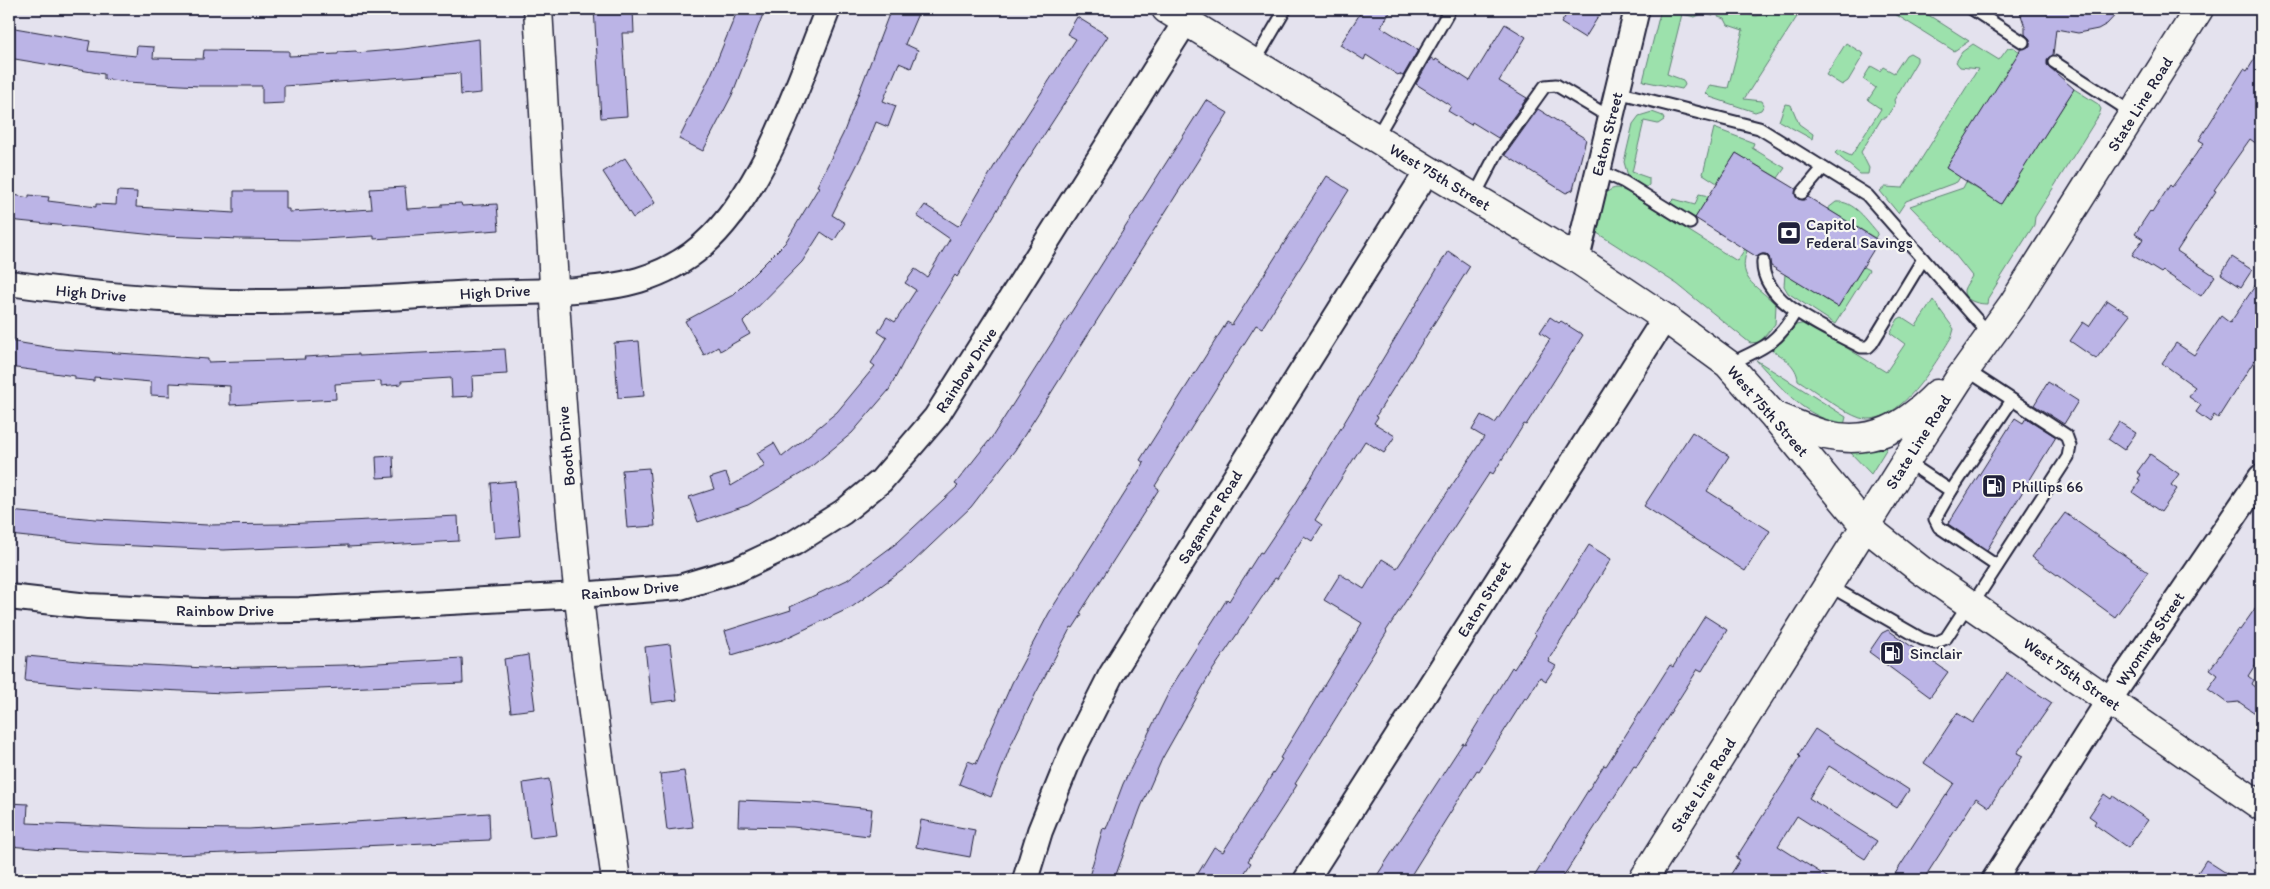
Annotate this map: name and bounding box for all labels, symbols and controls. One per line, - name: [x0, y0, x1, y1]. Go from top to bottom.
- street label: State Line Road: [2103, 53, 2177, 155]
- street label: Eaton Street: [1587, 90, 1627, 178]
- street label: West 75th Street: [1386, 139, 1494, 215]
- place label: Capitol Federal Savings: [1806, 215, 1913, 252]
- bank icon: Capitol Federal Savings: [1776, 220, 1802, 246]
- street label: High Drive: [55, 280, 127, 306]
- street label: High Drive: [459, 281, 531, 303]
- street label: Rainbow Drive: [931, 324, 1001, 416]
- street label: West 75th Street: [1723, 362, 1813, 460]
- street label: State Line Road: [1881, 391, 1955, 493]
- street label: Booth Drive: [553, 405, 579, 487]
- street label: Sagamore Road: [1174, 466, 1246, 567]
- fuel station icon: Phillips 66: [1981, 473, 2007, 499]
- place label: Phillips 66: [2012, 477, 2083, 496]
- street label: Eaton Street: [1453, 557, 1515, 641]
- street label: Rainbow Drive: [580, 576, 680, 604]
- street label: Wyoming Street: [2111, 588, 2189, 690]
- street label: Rainbow Drive: [176, 601, 274, 620]
- street label: West 75th Street: [2020, 633, 2124, 715]
- fuel station icon: Sinclair: [1879, 640, 1905, 666]
- place label: Sinclair: [1910, 644, 1963, 663]
- street label: State Line Road: [1666, 734, 1740, 836]

